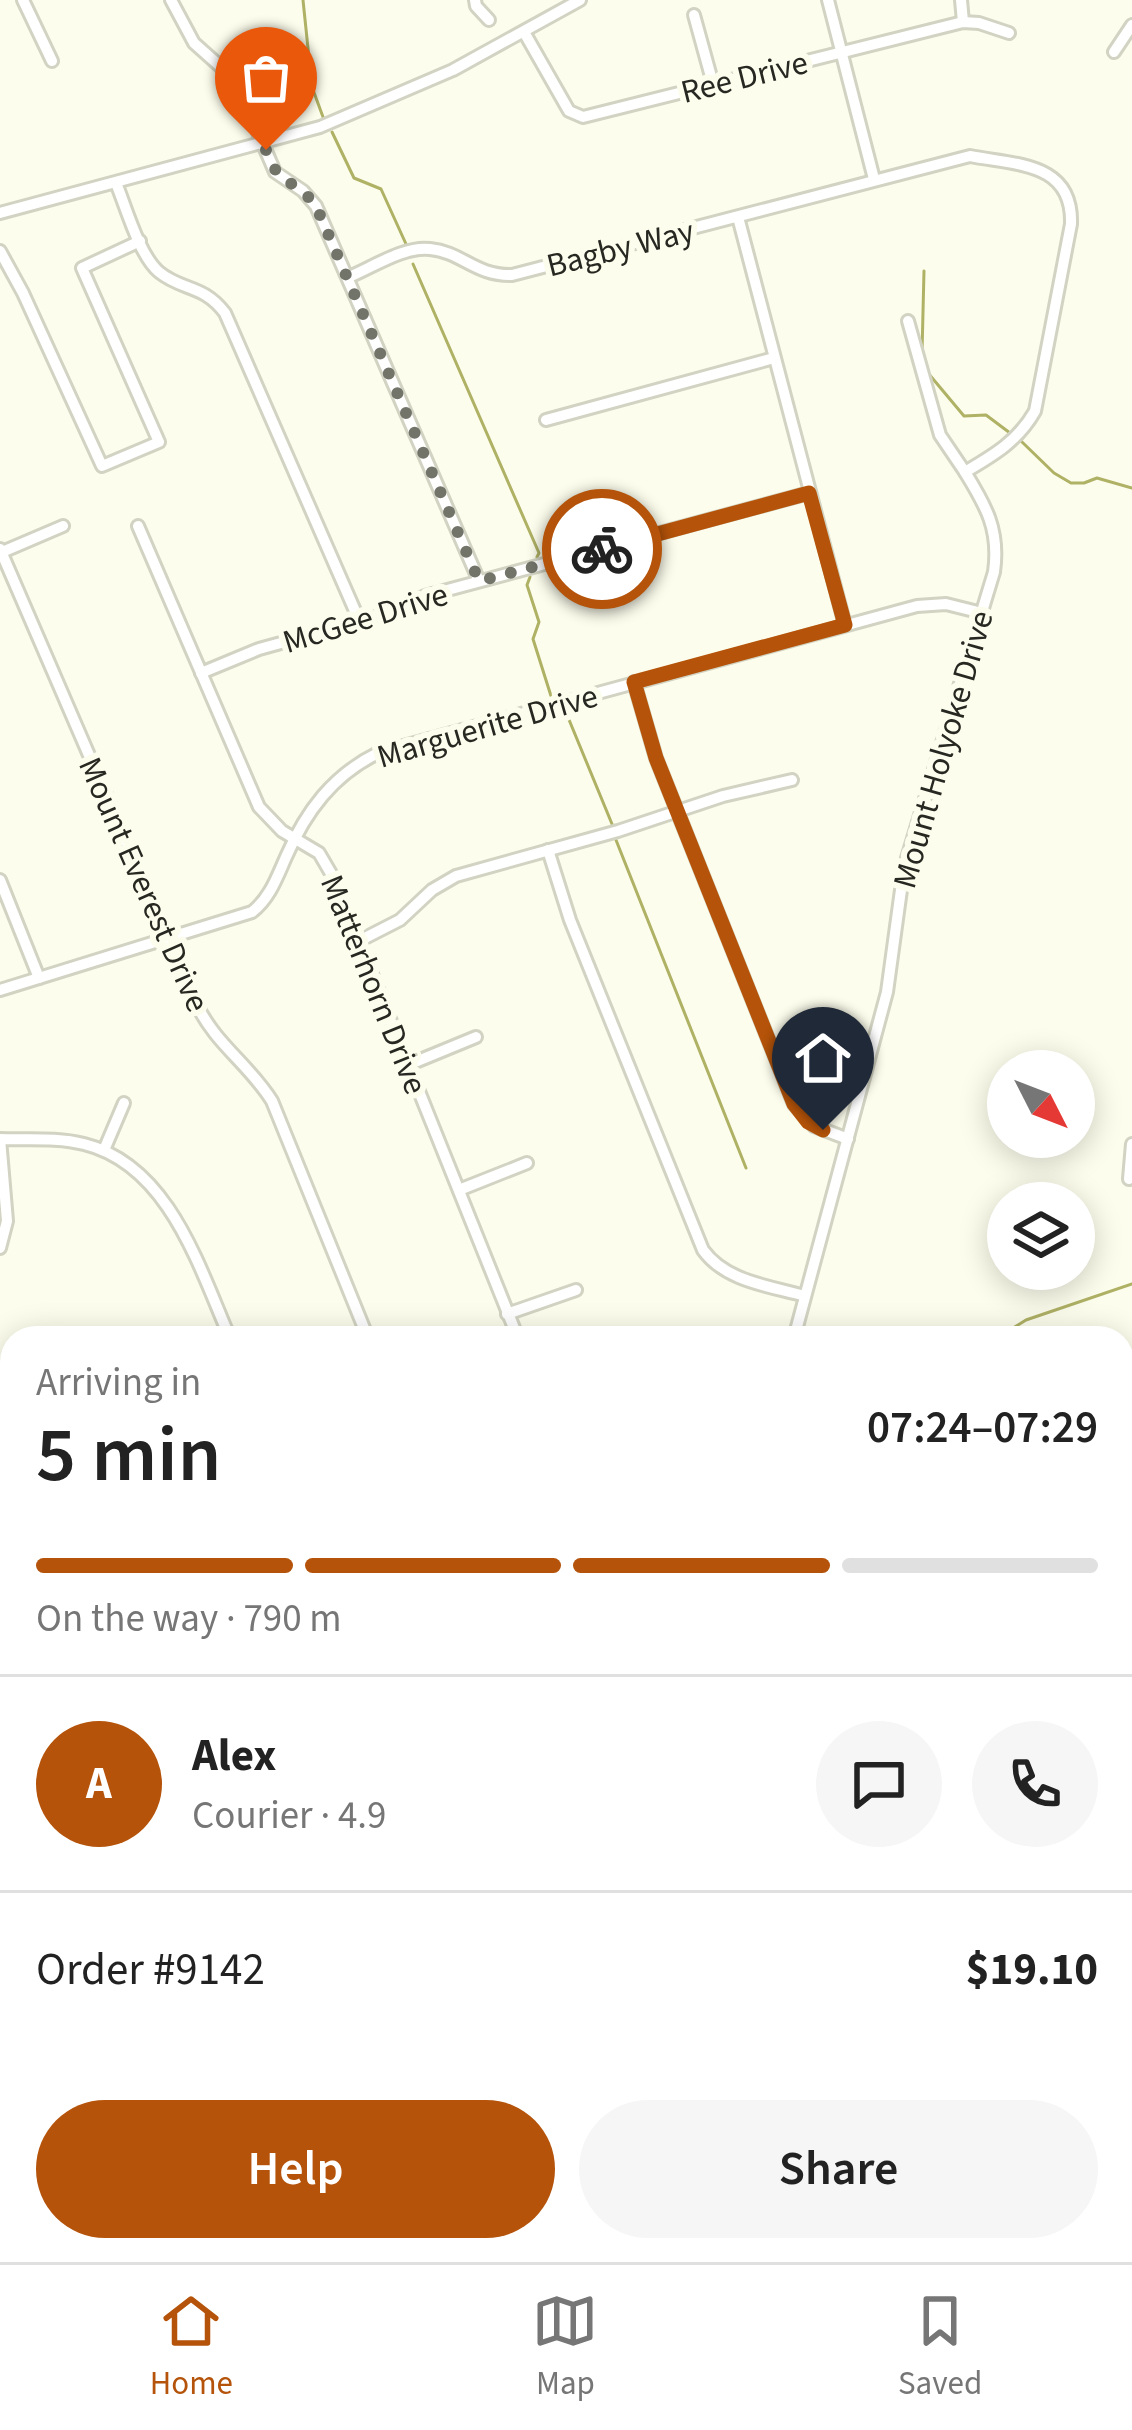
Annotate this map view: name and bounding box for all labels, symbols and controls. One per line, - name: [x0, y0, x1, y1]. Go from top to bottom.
- pin: [215, 27, 317, 150]
- street label: Ree Drive: [676, 39, 813, 116]
- icon: bag: [233, 45, 299, 111]
- street label: Bagby Way: [542, 207, 700, 289]
- courier: [542, 489, 662, 609]
- icon: bike: [569, 516, 635, 582]
- street label: McGee Drive: [277, 571, 454, 666]
- street label: Mount Holyoke Drive: [881, 605, 1006, 894]
- street label: Marguerite Drive: [372, 673, 603, 780]
- street label: Mount Everest Drive: [66, 750, 221, 1019]
- street label: Matterhorn Drive: [308, 868, 439, 1101]
- pin: [772, 1007, 874, 1130]
- icon: home: [790, 1025, 856, 1091]
- north arrow: [987, 1050, 1095, 1158]
- map controls: [987, 1050, 1095, 1290]
- button: layers: [987, 1182, 1095, 1290]
- text: Arriving in: [36, 1355, 201, 1411]
- text: 07:24–07:29: [867, 1396, 1098, 1460]
- text: 5 min: [36, 1400, 221, 1511]
- text: On the way · 790 m: [36, 1591, 342, 1647]
- button: chat: [816, 1721, 942, 1847]
- button: phone: [972, 1721, 1098, 1847]
- text: Alex: [192, 1724, 276, 1788]
- text: A: [86, 1752, 112, 1816]
- text: Courier · 4.9: [192, 1788, 386, 1844]
- text: Order #9142: [36, 1938, 265, 2002]
- text: $19.10: [966, 1938, 1098, 2002]
- button: Help: [36, 2100, 555, 2238]
- button: Share: [579, 2100, 1098, 2238]
- tab: Home: [150, 2288, 233, 2407]
- tab: Map: [532, 2288, 598, 2407]
- tab: Saved: [898, 2288, 982, 2407]

